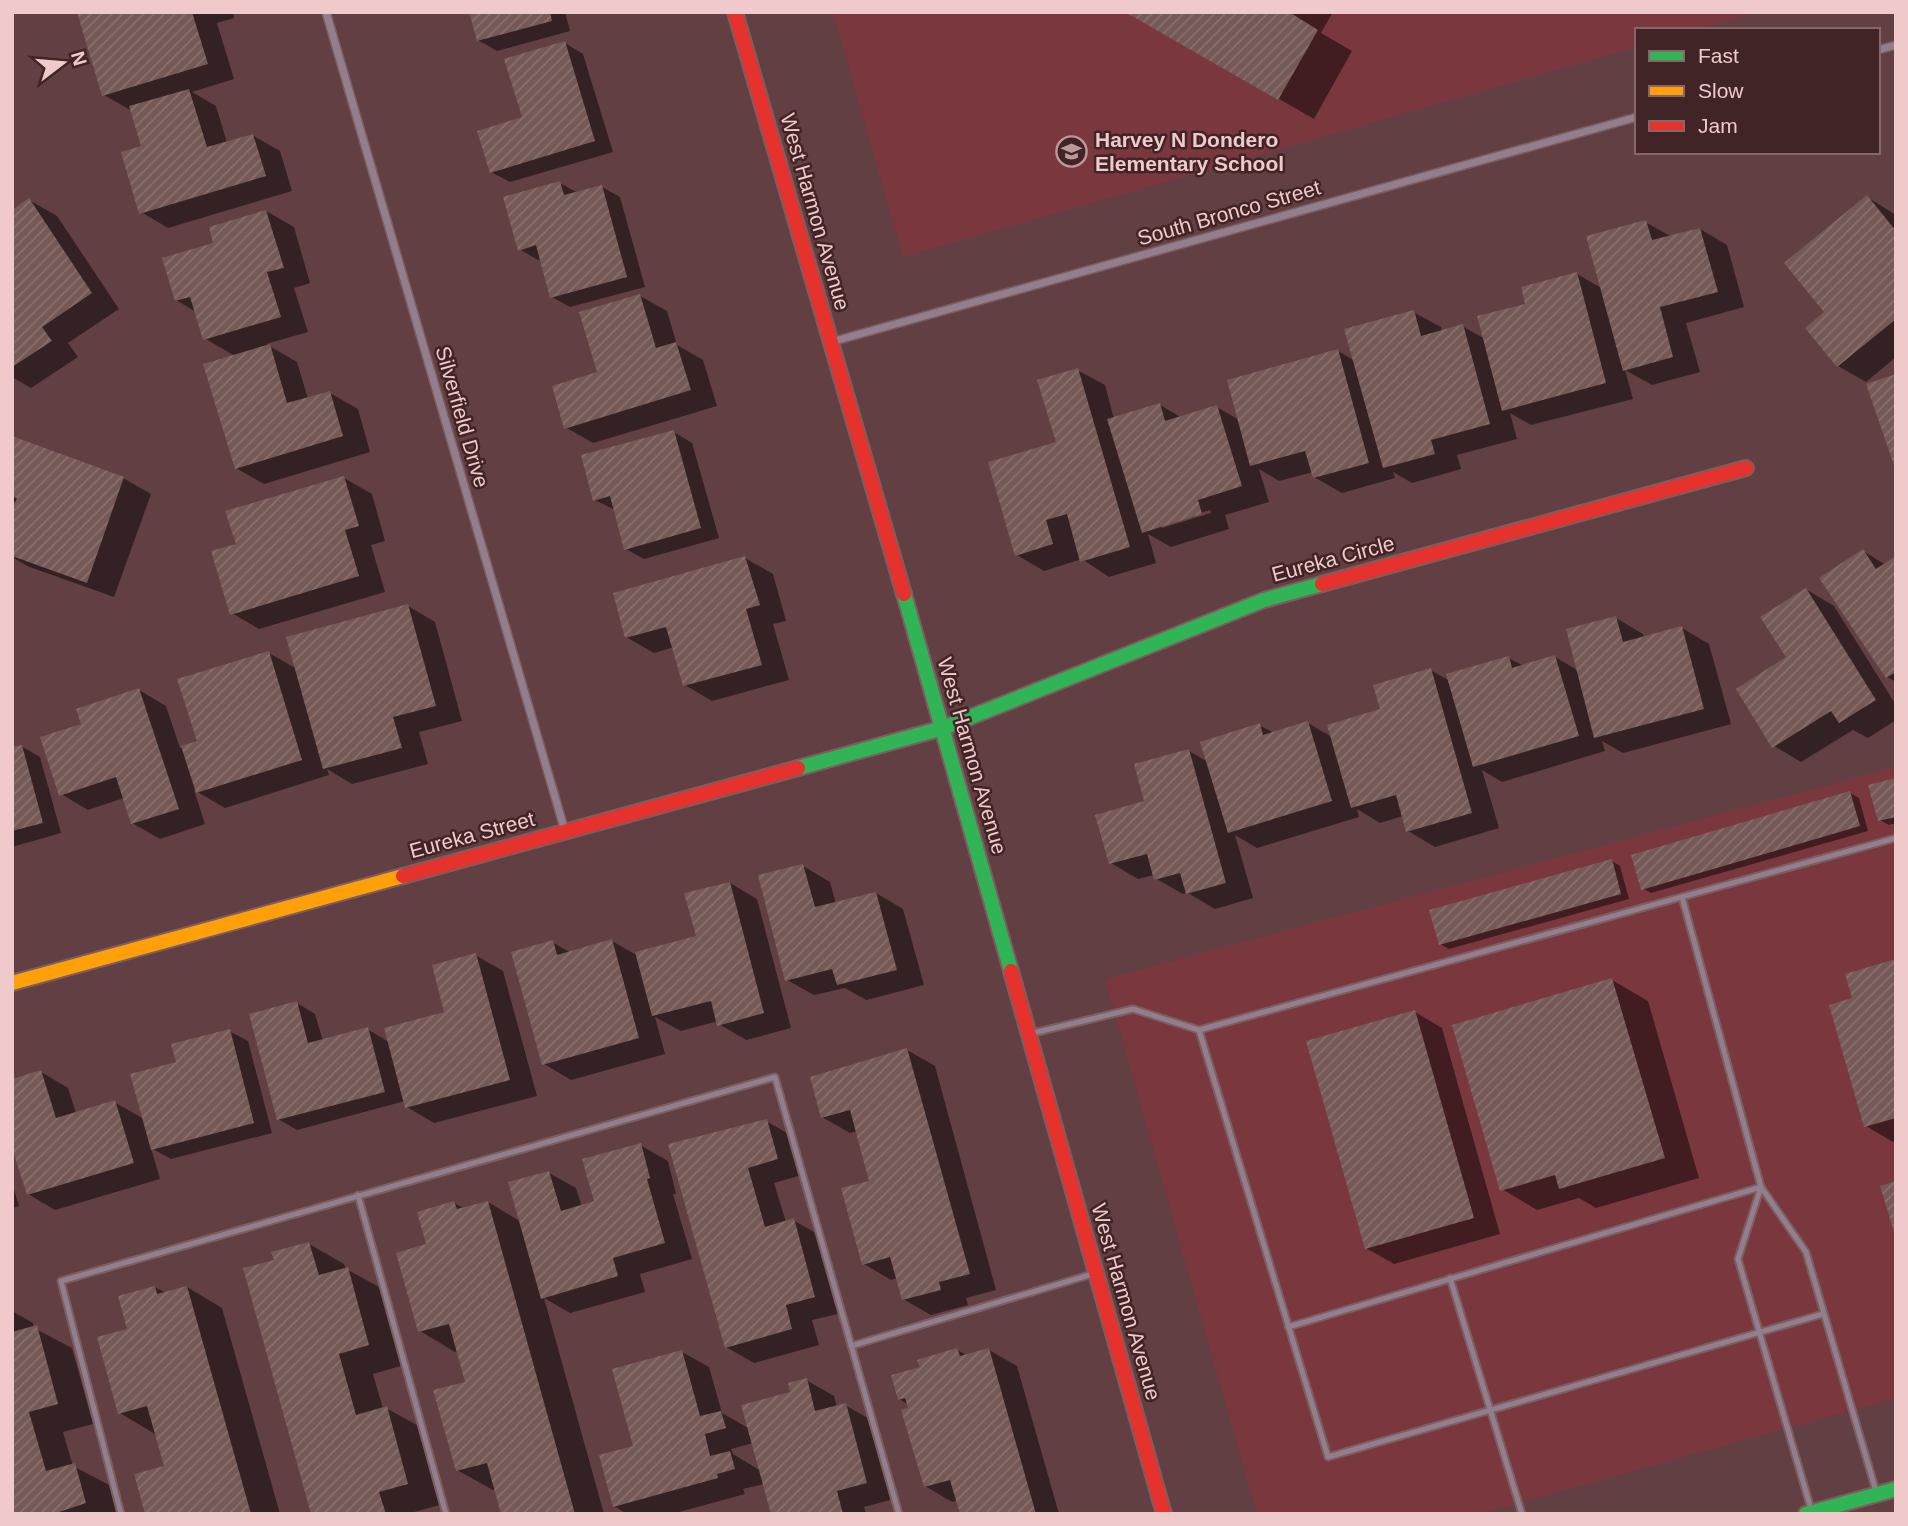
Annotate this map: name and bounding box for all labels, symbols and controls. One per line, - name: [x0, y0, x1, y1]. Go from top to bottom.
- north arrow: [28, 28, 98, 98]
- legend: [1635, 28, 1880, 154]
- text: Fast: [1698, 44, 1739, 67]
- text: N: [67, 49, 91, 68]
- text: Slow: [1698, 79, 1744, 102]
- street label: West Harmon Avenue: [776, 111, 855, 313]
- text: Jam: [1698, 114, 1738, 137]
- place label: Harvey N Dondero Elementary School: [1095, 128, 1284, 175]
- school or university icon: Harvey N Dondero Elementary School: [1055, 135, 1089, 169]
- street label: South Bronco Street: [1135, 175, 1323, 250]
- street label: Silverfield Drive: [431, 344, 494, 490]
- street label: Eureka Circle: [1269, 531, 1397, 586]
- street label: West Harmon Avenue: [933, 655, 1012, 857]
- street label: Eureka Street: [407, 807, 537, 862]
- street label: West Harmon Avenue: [1087, 1201, 1166, 1403]

